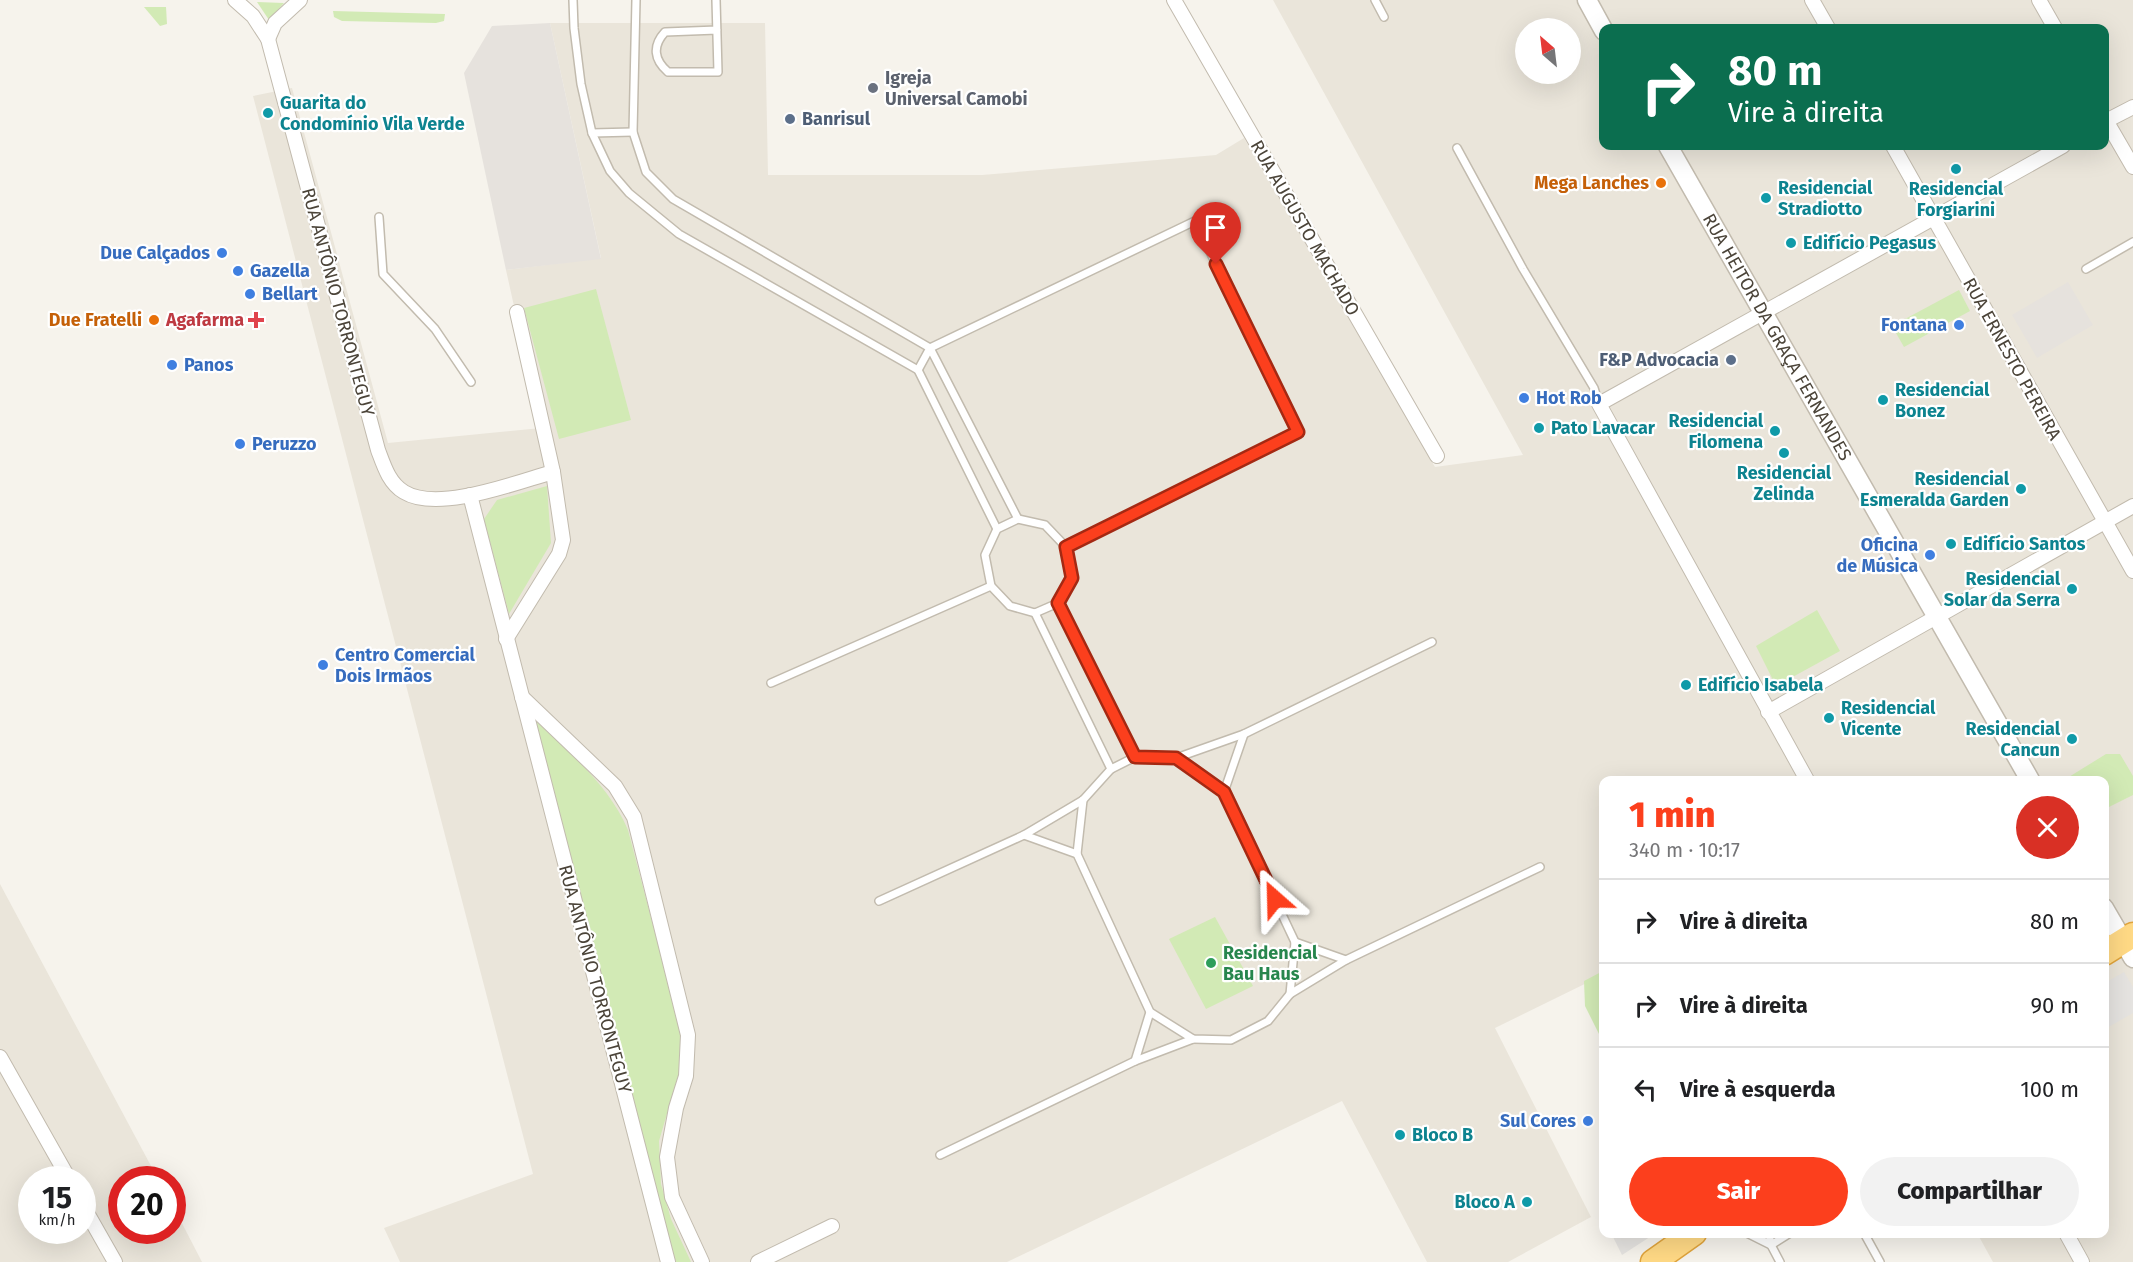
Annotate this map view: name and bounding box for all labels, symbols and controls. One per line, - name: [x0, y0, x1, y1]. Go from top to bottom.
- north arrow: [1515, 18, 1581, 84]
- map controls: [1515, 18, 1581, 84]
- text: 80 m: [1728, 46, 1822, 96]
- icon: right: [1629, 48, 1707, 126]
- place label: Igreja Universal Camobi: [885, 67, 1028, 110]
- marker: Igreja Universal Camobi: [866, 81, 880, 95]
- place label: Guarita do Condomínio Vila Verde: [280, 92, 465, 135]
- text: Vire à direita: [1728, 97, 1884, 129]
- marker: Guarita do Condomínio Vila Verde: [261, 106, 275, 120]
- place label: Banrisul: [802, 108, 871, 130]
- marker: Banrisul: [783, 112, 797, 126]
- street label: RUA AUGUSTO MACHADO: [1246, 136, 1364, 320]
- marker: Residencial Forgiarini: [1949, 162, 1963, 176]
- place label: Mega Lanches: [1534, 172, 1649, 194]
- marker: Mega Lanches: [1654, 176, 1668, 190]
- place label: Residencial Stradiotto: [1778, 177, 1873, 220]
- place label: Residencial Forgiarini: [1909, 178, 2004, 221]
- street label: RUA ANTÔNIO TORRONTEGUY: [297, 185, 379, 419]
- marker: Residencial Stradiotto: [1759, 191, 1773, 205]
- pin: [1190, 202, 1241, 264]
- street label: RUA HEITOR DA GRAÇA FERNANDES: [1698, 210, 1856, 465]
- icon: arrive: [1199, 211, 1232, 244]
- place label: Edifício Pegasus: [1803, 232, 1936, 254]
- marker: Edifício Pegasus: [1784, 236, 1798, 250]
- place label: Due Calçados: [100, 242, 210, 264]
- marker: Due Calçados: [215, 246, 229, 260]
- place label: Gazella: [250, 260, 310, 282]
- marker: Gazella: [231, 264, 245, 278]
- street label: RUA ERNESTO PEREIRA: [1958, 274, 2066, 445]
- place label: Bellart: [262, 283, 319, 305]
- marker: Bellart: [243, 287, 257, 301]
- place label: Due Fratelli: [49, 309, 142, 331]
- place label: Agafarma: [165, 309, 244, 331]
- marker: Due Fratelli: [147, 313, 161, 327]
- marker: Agafarma: [249, 313, 263, 327]
- place label: Fontana: [1881, 314, 1947, 336]
- marker: Fontana: [1952, 318, 1966, 332]
- place label: F&P Advocacia: [1599, 349, 1719, 371]
- marker: F&P Advocacia: [1724, 353, 1738, 367]
- place label: Panos: [184, 354, 234, 376]
- marker: Panos: [165, 358, 179, 372]
- place label: Residencial Bonez: [1895, 379, 1990, 422]
- place label: Hot Rob: [1536, 387, 1602, 409]
- marker: Hot Rob: [1517, 391, 1531, 405]
- marker: Residencial Bonez: [1876, 393, 1890, 407]
- place label: Residencial Filomena: [1669, 410, 1764, 453]
- place label: Pato Lavacar: [1551, 417, 1656, 439]
- marker: Pato Lavacar: [1532, 421, 1546, 435]
- marker: Residencial Filomena: [1768, 424, 1782, 438]
- place label: Peruzzo: [252, 433, 317, 455]
- marker: Peruzzo: [233, 437, 247, 451]
- marker: Residencial Zelinda: [1777, 446, 1791, 460]
- place label: Residencial Zelinda: [1737, 462, 1832, 505]
- place label: Residencial Esmeralda Garden: [1860, 468, 2010, 511]
- marker: Residencial Esmeralda Garden: [2014, 482, 2028, 496]
- place label: Edifício Santos: [1963, 533, 2086, 555]
- place label: Oficina de Música: [1836, 534, 1918, 577]
- marker: Edifício Santos: [1944, 537, 1958, 551]
- marker: Oficina de Música: [1923, 548, 1937, 562]
- place label: Residencial Solar da Serra: [1944, 568, 2061, 611]
- marker: Residencial Solar da Serra: [2065, 582, 2079, 596]
- place label: Centro Comercial Dois Irmãos: [335, 644, 475, 687]
- marker: Centro Comercial Dois Irmãos: [316, 658, 330, 672]
- place label: Edifício Isabela: [1698, 674, 1824, 696]
- marker: Edifício Isabela: [1679, 678, 1693, 692]
- place label: Residencial Vicente: [1840, 697, 1936, 740]
- marker: Residencial Vicente: [1822, 711, 1836, 725]
- place label: Residencial Cancun: [1966, 718, 2061, 761]
- marker: Residencial Cancun: [2065, 732, 2079, 746]
- text: 1 min: [1629, 793, 1715, 837]
- button: close: [2016, 796, 2079, 859]
- text: 340 m · 10:17: [1629, 838, 1740, 862]
- street label: RUA ANTÔNIO TORRONTEGUY: [554, 862, 636, 1096]
- position arrow: [1243, 867, 1307, 931]
- icon: right: [1629, 905, 1662, 938]
- text: Vire à direita: [1680, 908, 1808, 935]
- text: 80 m: [2030, 908, 2079, 935]
- place label: Residencial Bau Haus: [1223, 942, 1318, 985]
- marker: Residencial Bau Haus: [1204, 956, 1218, 970]
- icon: right: [1629, 989, 1662, 1022]
- text: Vire à direita: [1680, 992, 1808, 1019]
- text: 90 m: [2030, 992, 2079, 1019]
- icon: left: [1629, 1073, 1662, 1106]
- text: Vire à esquerda: [1680, 1076, 1836, 1103]
- text: 100 m: [2020, 1076, 2079, 1103]
- place label: Sul Cores: [1500, 1110, 1576, 1132]
- marker: Sul Cores: [1581, 1114, 1595, 1128]
- place label: Bloco B: [1412, 1124, 1473, 1146]
- marker: Bloco B: [1393, 1128, 1407, 1142]
- button: Sair: [1629, 1157, 1848, 1226]
- button: Compartilhar: [1860, 1157, 2079, 1226]
- speed limit sign: 20: [108, 1166, 186, 1244]
- text: 15: [42, 1180, 72, 1216]
- place label: Bloco A: [1454, 1191, 1515, 1213]
- marker: Bloco A: [1520, 1195, 1534, 1209]
- text: km/h: [38, 1211, 76, 1229]

